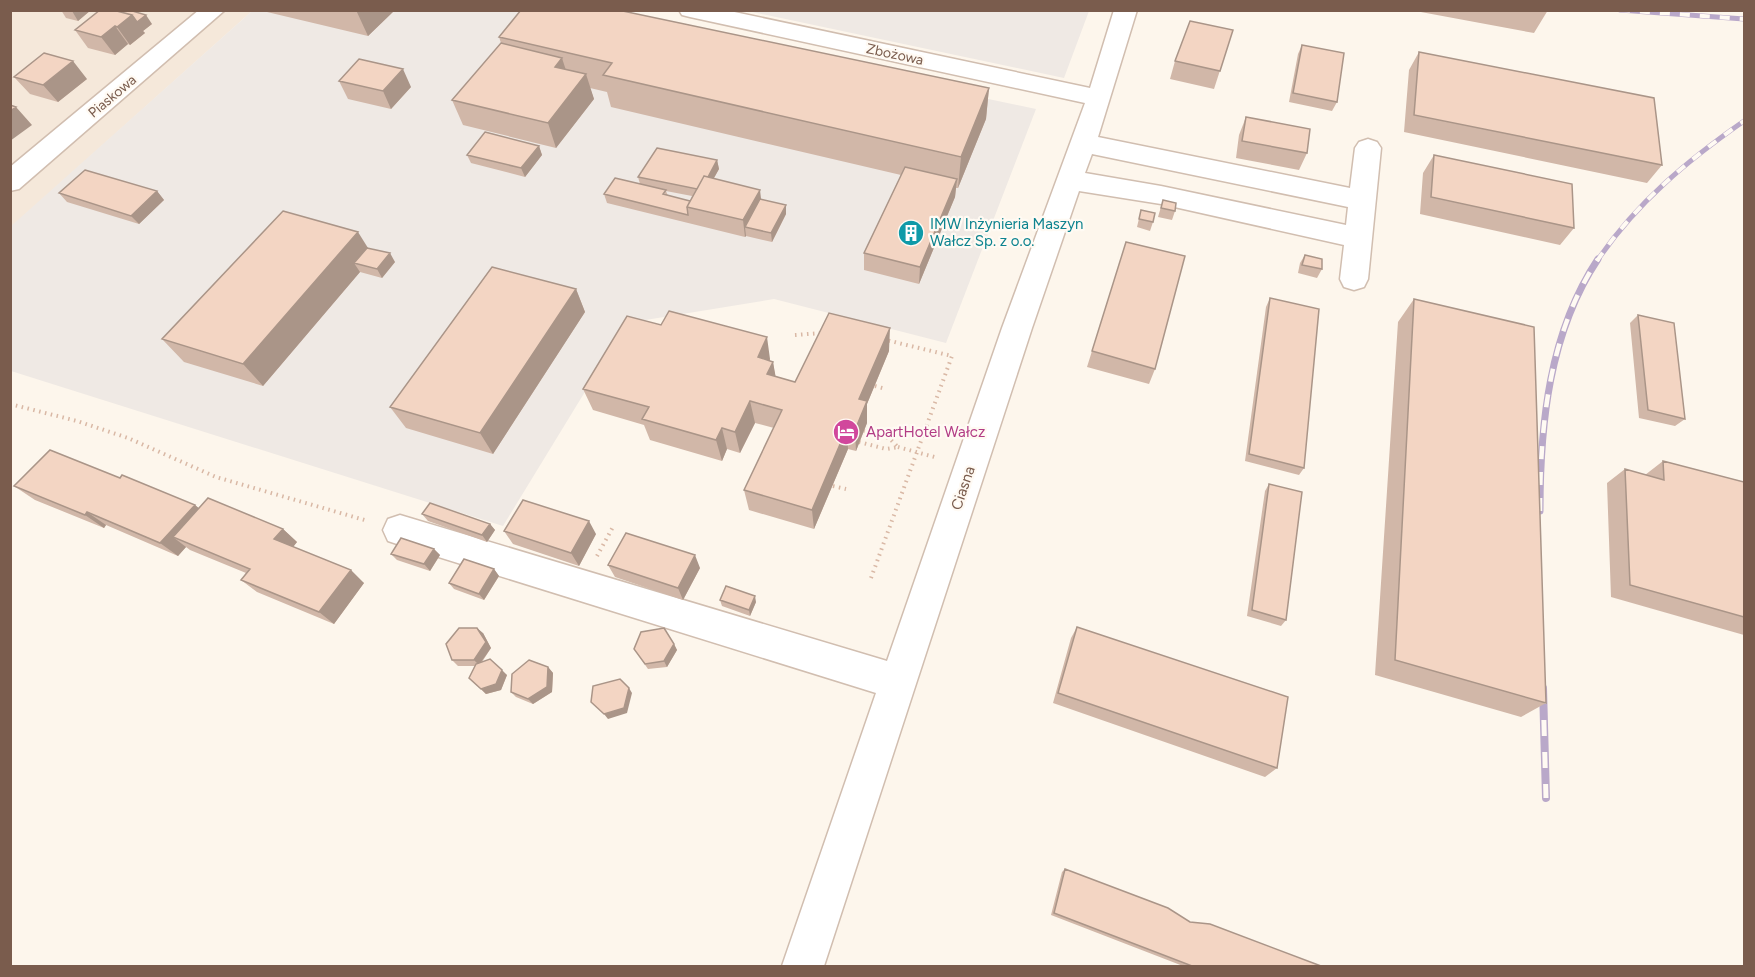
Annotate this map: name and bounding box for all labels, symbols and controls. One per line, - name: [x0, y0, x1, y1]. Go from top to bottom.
- street label: Zbożowa: [865, 40, 925, 69]
- street label: Piaskowa: [85, 71, 140, 121]
- place label: IMW Inżynieria Maszyn Wałcz Sp. z o.o.: [930, 215, 1083, 250]
- building icon: IMW Inżynieria Maszyn Wałcz Sp. z o.o.: [896, 218, 926, 248]
- hotel icon: ApartHotel Wałcz: [831, 417, 861, 447]
- place label: ApartHotel Wałcz: [866, 423, 985, 441]
- street label: Ciasna: [947, 464, 979, 512]

